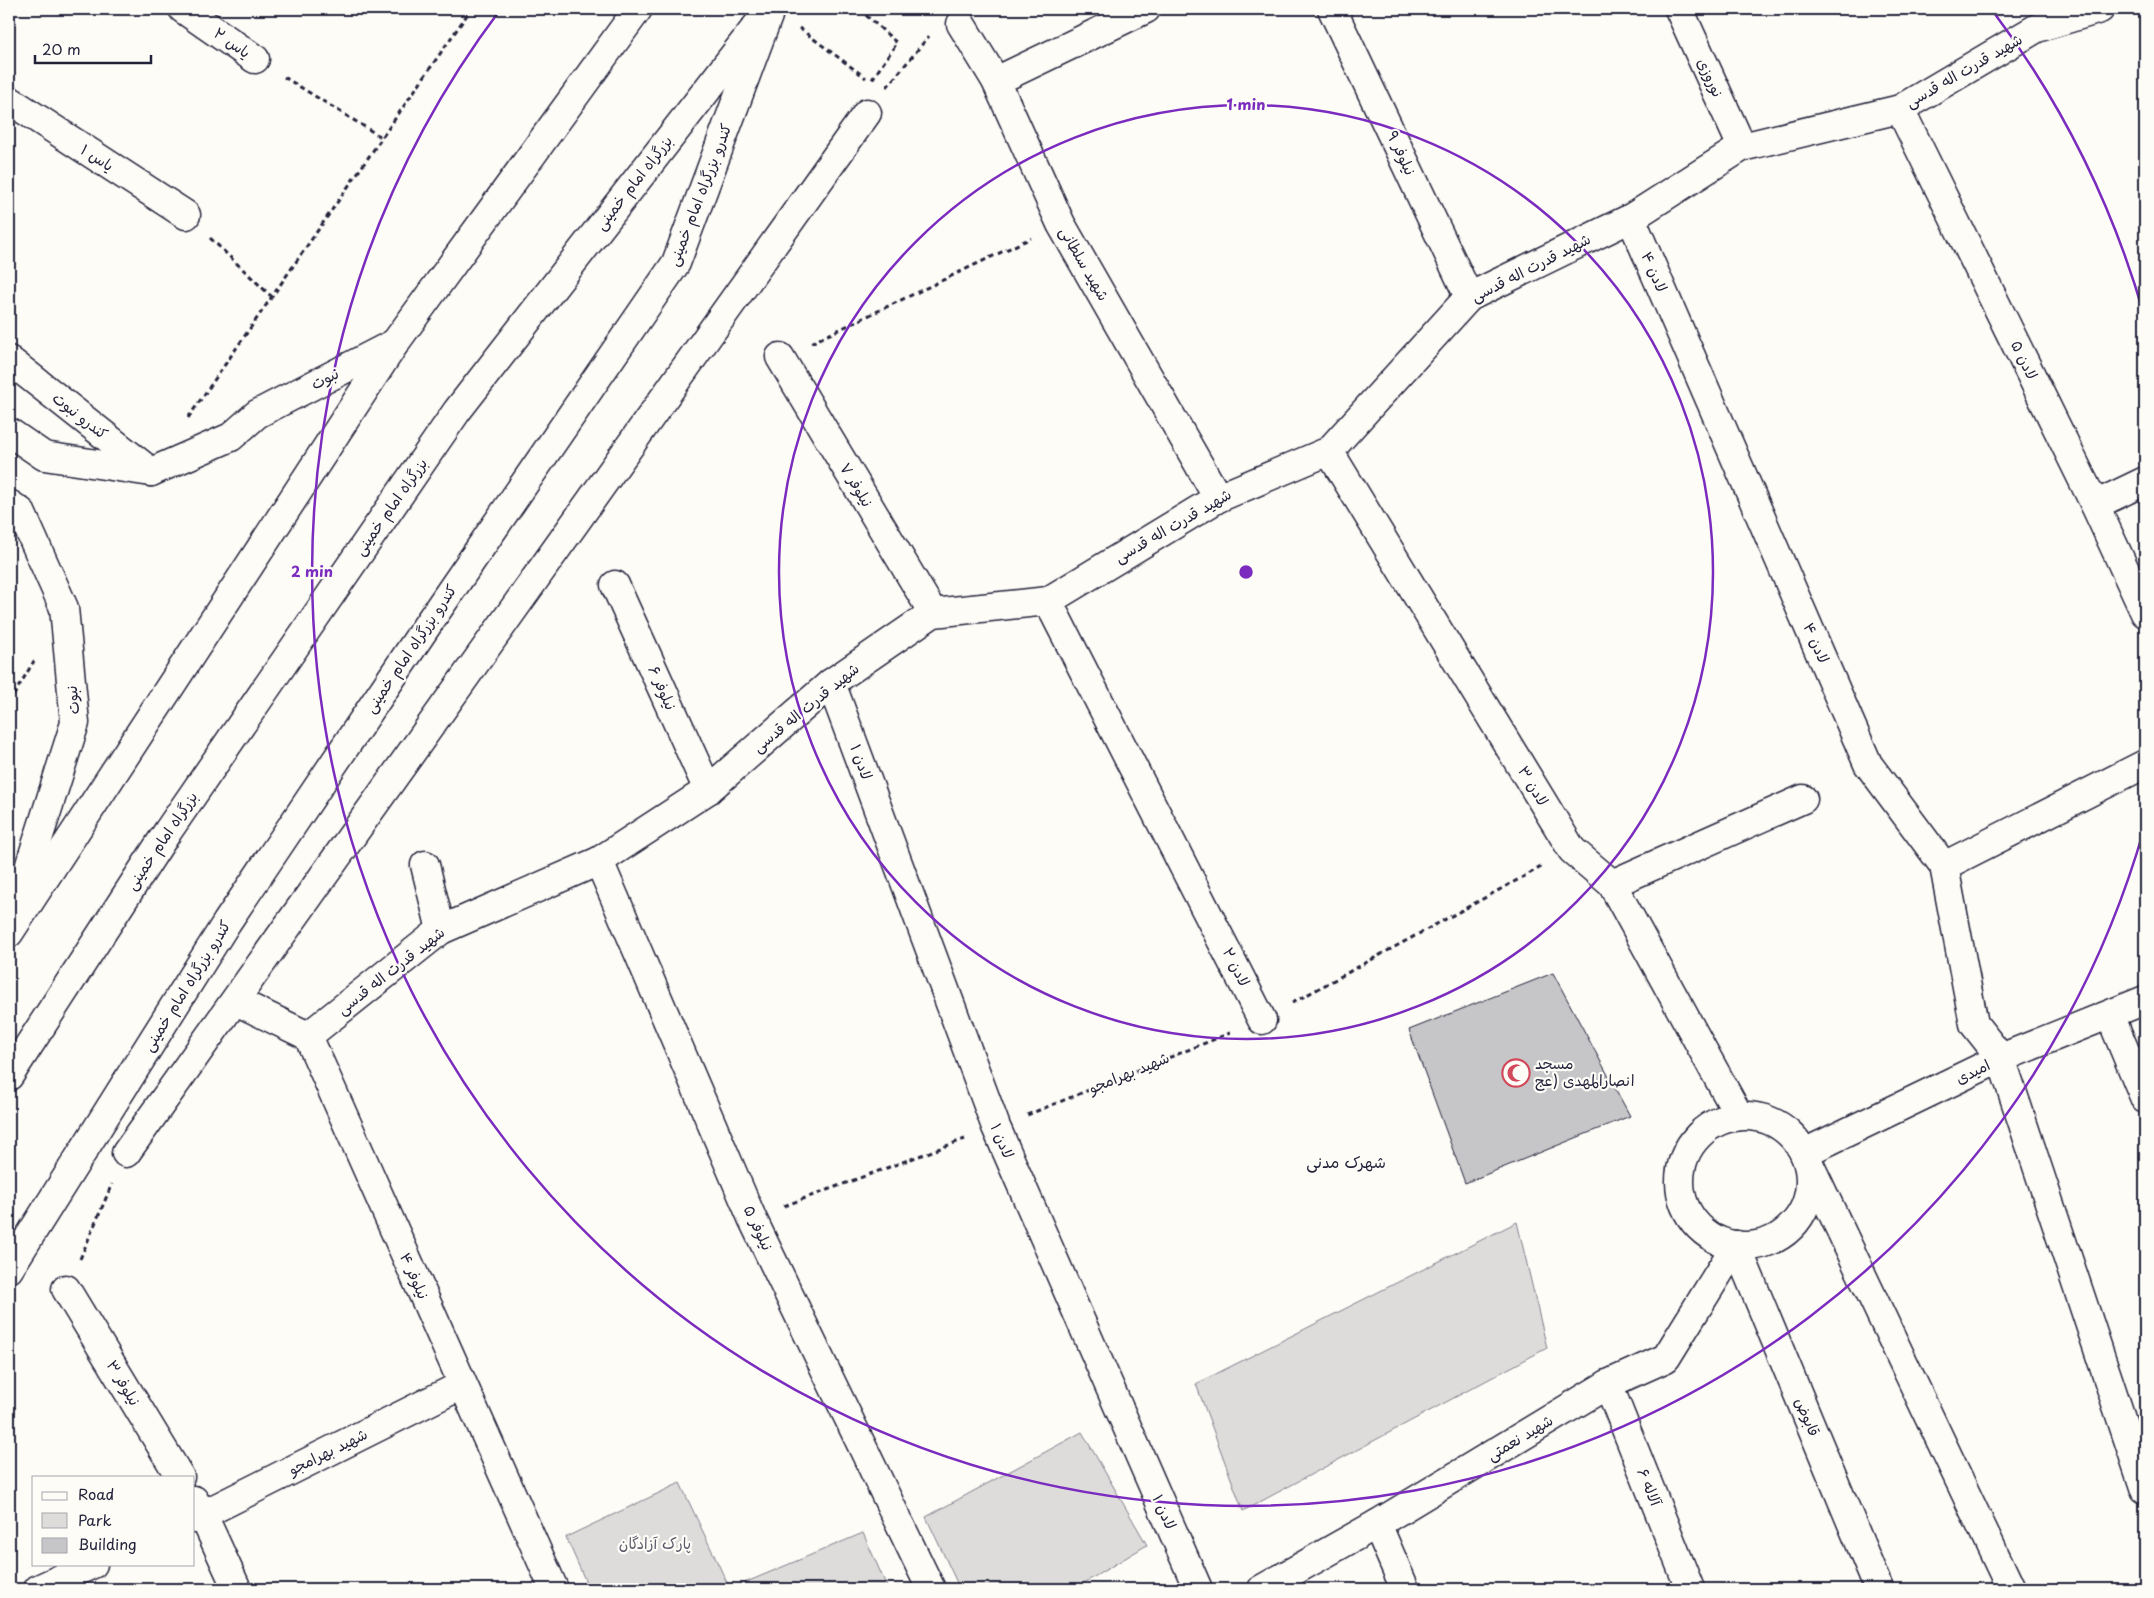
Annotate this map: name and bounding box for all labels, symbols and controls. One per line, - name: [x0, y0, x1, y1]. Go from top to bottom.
- street label: یاس ۲: [210, 21, 256, 63]
- street label: شهید قدرت اله قدسی: [1900, 27, 2026, 113]
- scale bar: [35, 32, 151, 64]
- text: 20 m: [42, 37, 81, 60]
- street label: نوروزی: [1692, 54, 1731, 101]
- text: 1 min: [1227, 92, 1265, 115]
- street label: کندرو بزرگراه امام خمینی: [661, 120, 737, 269]
- street label: نیلوفر ۹: [1382, 126, 1423, 178]
- street label: بزرگراه امام خمینی: [588, 130, 678, 235]
- street label: یاس ۱: [77, 137, 119, 176]
- street label: شهید سلطانی: [1055, 222, 1116, 305]
- street label: شهید قدرت اله قدسی: [1466, 227, 1594, 307]
- street label: لادن ۴: [1636, 248, 1674, 295]
- street label: لادن ۵: [2006, 336, 2045, 383]
- street label: نبوت: [306, 361, 342, 394]
- street label: کندرو نبوت: [48, 386, 114, 444]
- street label: بزرگراه امام خمینی: [347, 453, 433, 560]
- street label: نیلوفر ۷: [835, 458, 880, 511]
- street label: شهید قدرت اله قدسی: [1109, 482, 1235, 568]
- text: 2 min: [291, 559, 333, 582]
- centre of rings: [1237, 563, 1255, 581]
- street label: کندرو بزرگراه امام خمینی: [358, 579, 462, 718]
- street label: لادن ۴: [1798, 619, 1836, 666]
- street label: شهید قدرت اله قدسی: [747, 656, 863, 757]
- street label: نیلوفر ۶: [643, 661, 683, 713]
- street label: نبوت: [59, 685, 84, 716]
- street label: لادن ۱: [845, 741, 879, 782]
- street label: لادن ۳: [1513, 761, 1555, 810]
- street label: بزرگراه امام خمینی: [119, 786, 203, 895]
- street label: کندرو بزرگراه امام خمینی: [136, 915, 236, 1056]
- street label: شهید قدرت اله قدسی: [331, 920, 449, 1019]
- street label: لادن ۲: [1218, 943, 1257, 990]
- street label: شهید بهرامجو: [1084, 1045, 1172, 1099]
- place label: مسجد انصارالمهدی (عج: [1535, 1051, 1634, 1091]
- street label: امیدی: [1951, 1052, 1994, 1089]
- mosque icon: مسجد انصارالمهدی (عج: [1501, 1058, 1531, 1088]
- street label: لادن ۱: [986, 1119, 1021, 1162]
- district label: شهرک مدنی: [1306, 1149, 1386, 1173]
- street label: نیلوفر ۵: [739, 1201, 780, 1254]
- street label: نیلوفر ۴: [395, 1248, 436, 1302]
- street label: نیلوفر ۳: [102, 1355, 147, 1409]
- street label: قابوض: [1790, 1393, 1827, 1439]
- street label: شهید نعمتی: [1482, 1408, 1557, 1466]
- street label: شهید بهرامجو: [283, 1422, 371, 1480]
- street label: آلاله ۶: [1632, 1464, 1669, 1510]
- legend: [32, 1476, 195, 1566]
- text: Road: [78, 1482, 114, 1505]
- street label: لادن ۱: [1147, 1490, 1183, 1533]
- text: Park: [78, 1508, 112, 1531]
- park label: پارک آزادگان: [619, 1531, 691, 1554]
- text: Building: [78, 1532, 137, 1555]

